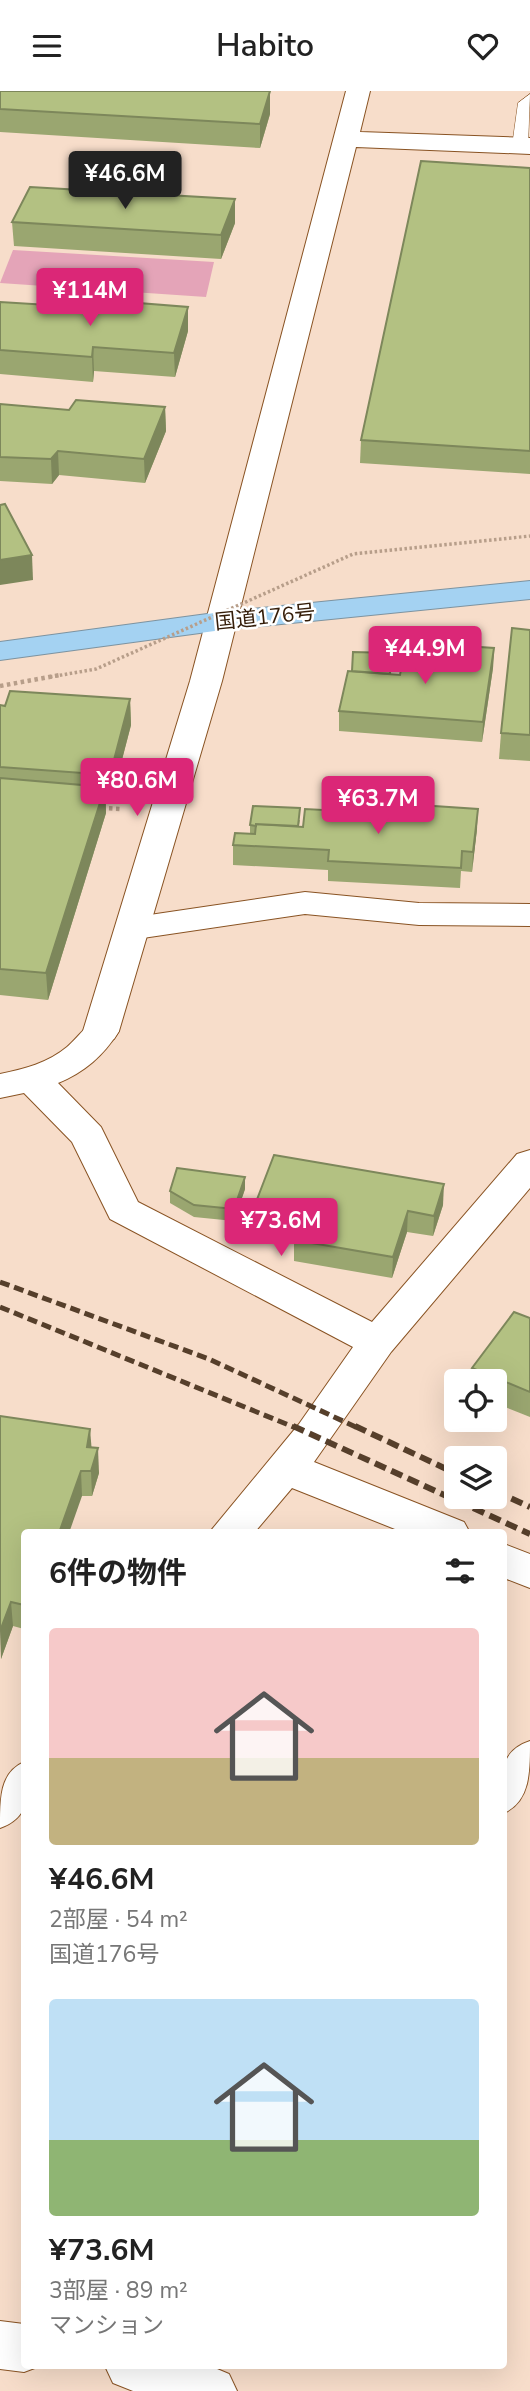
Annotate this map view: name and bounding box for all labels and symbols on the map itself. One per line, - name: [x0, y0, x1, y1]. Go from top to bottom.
- pin: ¥46.6M: [68, 151, 182, 211]
- pin: ¥114M: [41, 268, 139, 328]
- street label: 国道176号: [213, 598, 317, 636]
- pin: ¥44.9M: [368, 627, 482, 686]
- pin: ¥80.6M: [80, 759, 194, 818]
- pin: ¥63.7M: [321, 777, 435, 836]
- pin: ¥73.6M: [224, 1199, 338, 1258]

